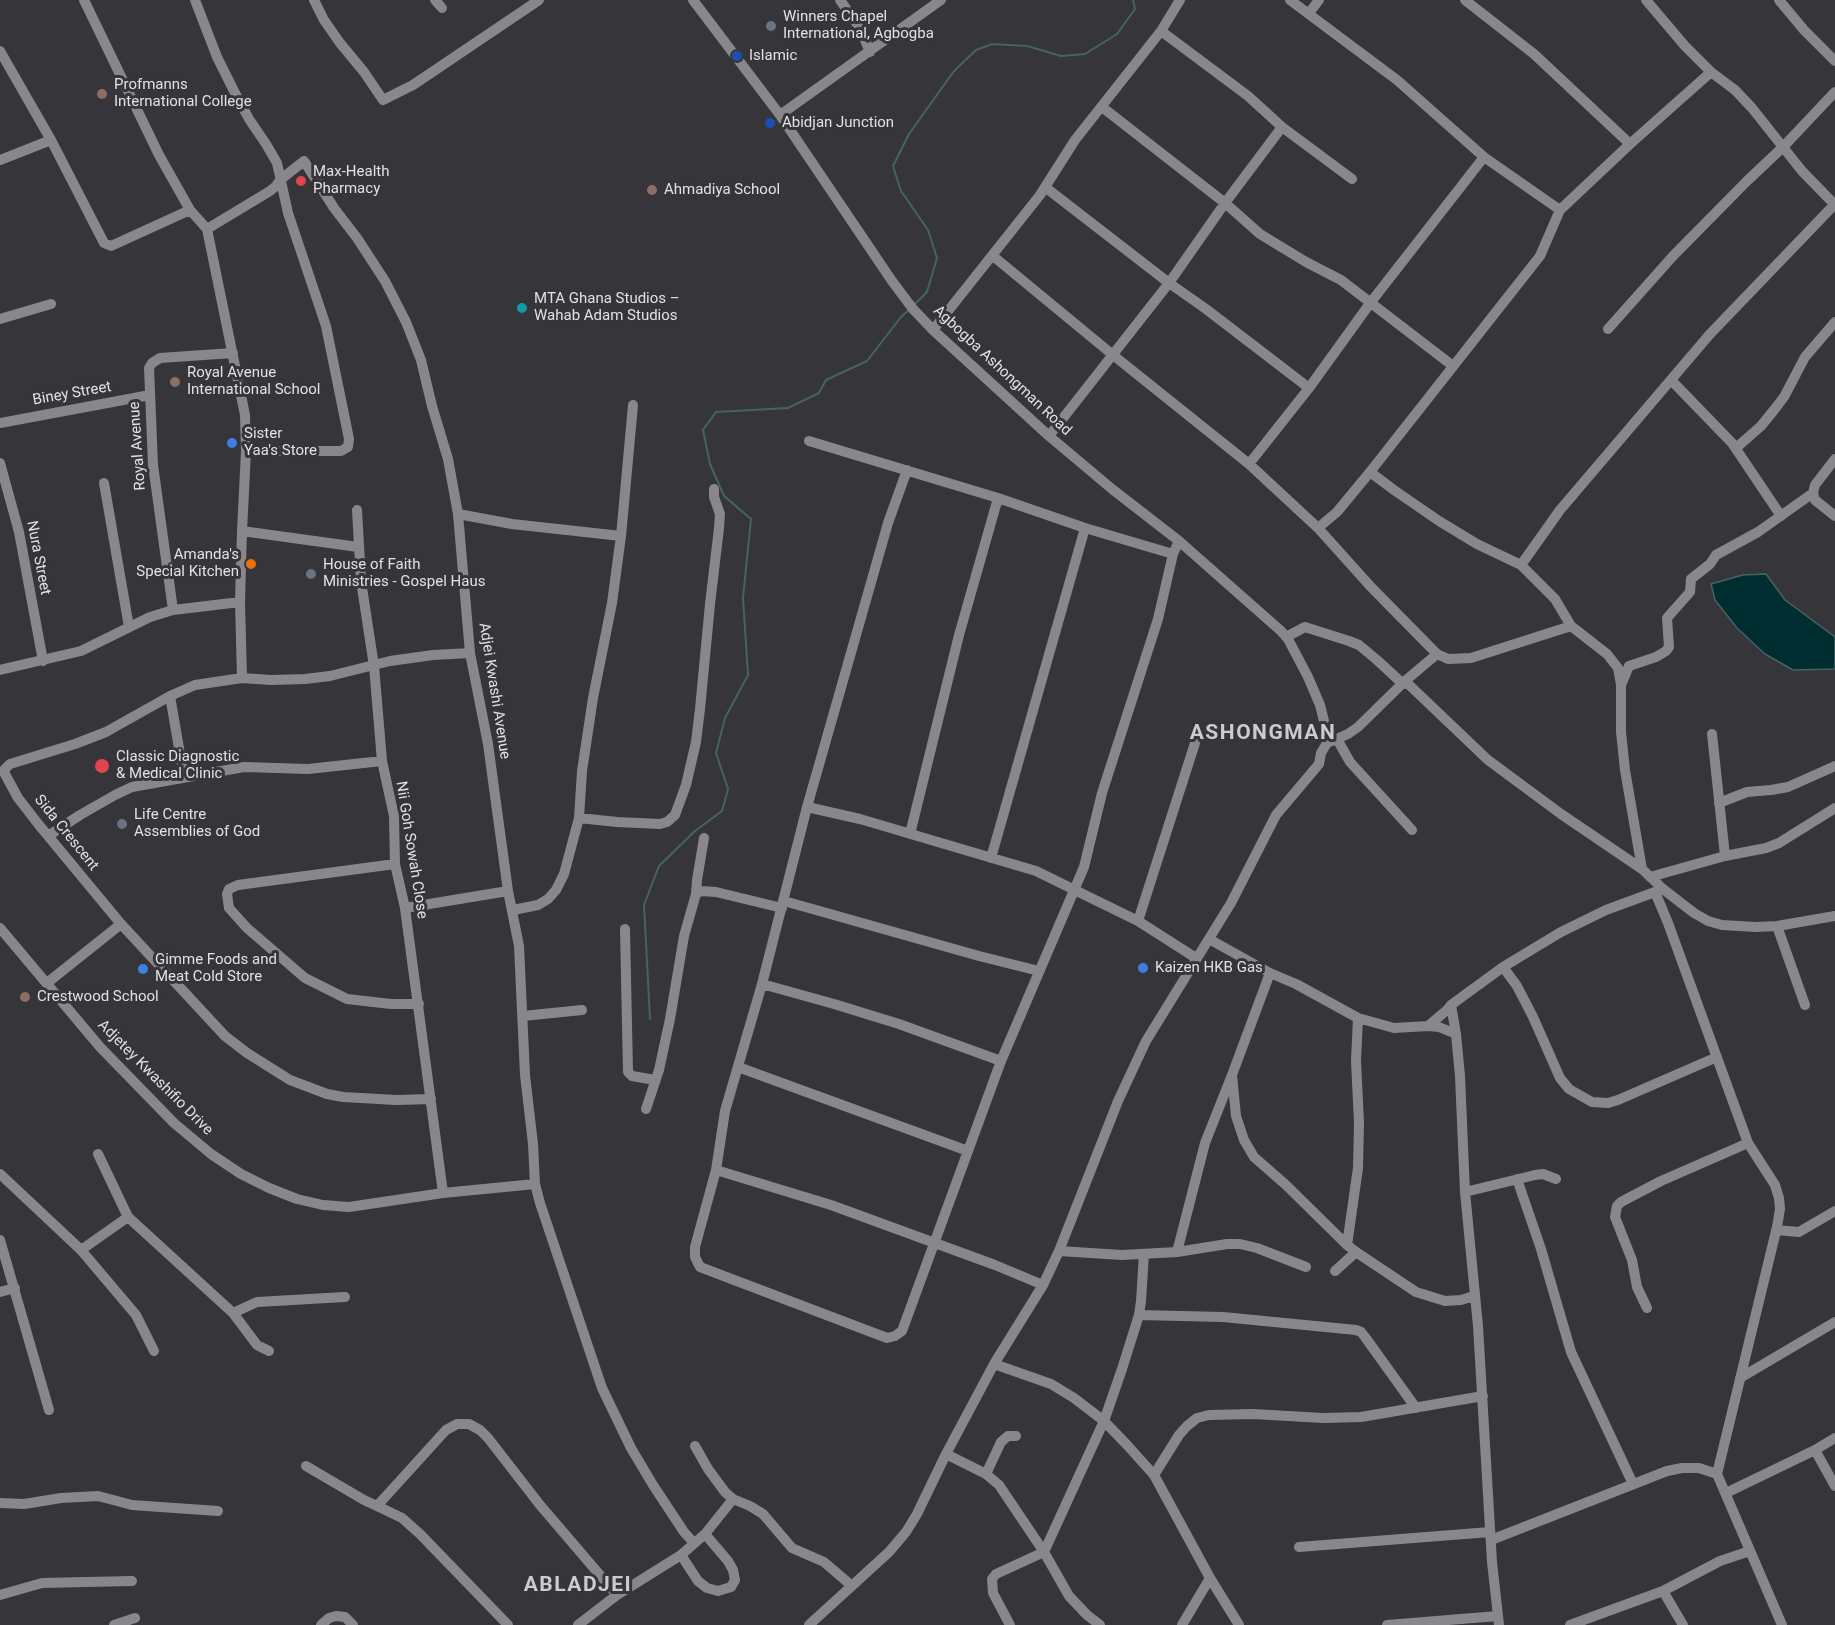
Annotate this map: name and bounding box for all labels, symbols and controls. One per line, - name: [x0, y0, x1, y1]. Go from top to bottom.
- place label: Winners Chapel International, Agbogba: [783, 8, 934, 43]
- marker: Winners Chapel International, Agbogba: [764, 19, 778, 33]
- place label: Islamic: [749, 47, 797, 65]
- marker: Islamic: [730, 49, 744, 63]
- place label: Profmanns International College: [114, 76, 252, 111]
- marker: Profmanns International College: [95, 87, 109, 101]
- place label: Abidjan Junction: [782, 114, 894, 132]
- marker: Abidjan Junction: [763, 116, 777, 130]
- place label: Max-Health Pharmacy: [313, 163, 389, 198]
- marker: Max-Health Pharmacy: [294, 174, 308, 188]
- place label: Ahmadiya School: [664, 181, 780, 199]
- marker: Ahmadiya School: [645, 183, 659, 197]
- place label: MTA Ghana Studios – Wahab Adam Studios: [534, 290, 680, 325]
- marker: MTA Ghana Studios – Wahab Adam Studios: [515, 301, 529, 315]
- street label: Agbogba Ashongman Road: [929, 302, 1075, 440]
- place label: Royal Avenue International School: [187, 364, 320, 399]
- marker: Royal Avenue International School: [168, 375, 182, 389]
- street label: Biney Street: [31, 378, 113, 410]
- street label: Royal Avenue: [126, 401, 150, 491]
- place label: Sister Yaa's Store: [244, 425, 317, 460]
- marker: Sister Yaa's Store: [225, 436, 239, 450]
- street label: Nura Street: [22, 519, 54, 597]
- place label: Amanda's Special Kitchen: [136, 546, 239, 581]
- place label: House of Faith Ministries - Gospel Haus: [323, 556, 485, 591]
- marker: Amanda's Special Kitchen: [244, 557, 258, 571]
- marker: House of Faith Ministries - Gospel Haus: [304, 567, 318, 581]
- street label: Adjei Kwashi Avenue: [474, 621, 514, 761]
- district label: ASHONGMAN: [1190, 721, 1336, 747]
- place label: Classic Diagnostic & Medical Clinic: [116, 748, 239, 783]
- marker: Classic Diagnostic & Medical Clinic: [93, 757, 111, 775]
- street label: Nii Goh Sowah Close: [391, 780, 431, 920]
- street label: Sida Crescent: [30, 791, 102, 875]
- place label: Life Centre Assemblies of God: [134, 806, 260, 841]
- marker: Life Centre Assemblies of God: [115, 817, 129, 831]
- place label: Gimme Foods and Meat Cold Store: [155, 951, 277, 986]
- place label: Kaizen HKB Gas: [1155, 959, 1263, 977]
- marker: Kaizen HKB Gas: [1136, 961, 1150, 975]
- marker: Gimme Foods and Meat Cold Store: [136, 962, 150, 976]
- place label: Crestwood School: [37, 988, 159, 1006]
- marker: Crestwood School: [18, 990, 32, 1004]
- street label: Adjetey Kwashifio Drive: [94, 1017, 216, 1139]
- district label: ABLADJEI: [524, 1573, 632, 1599]

